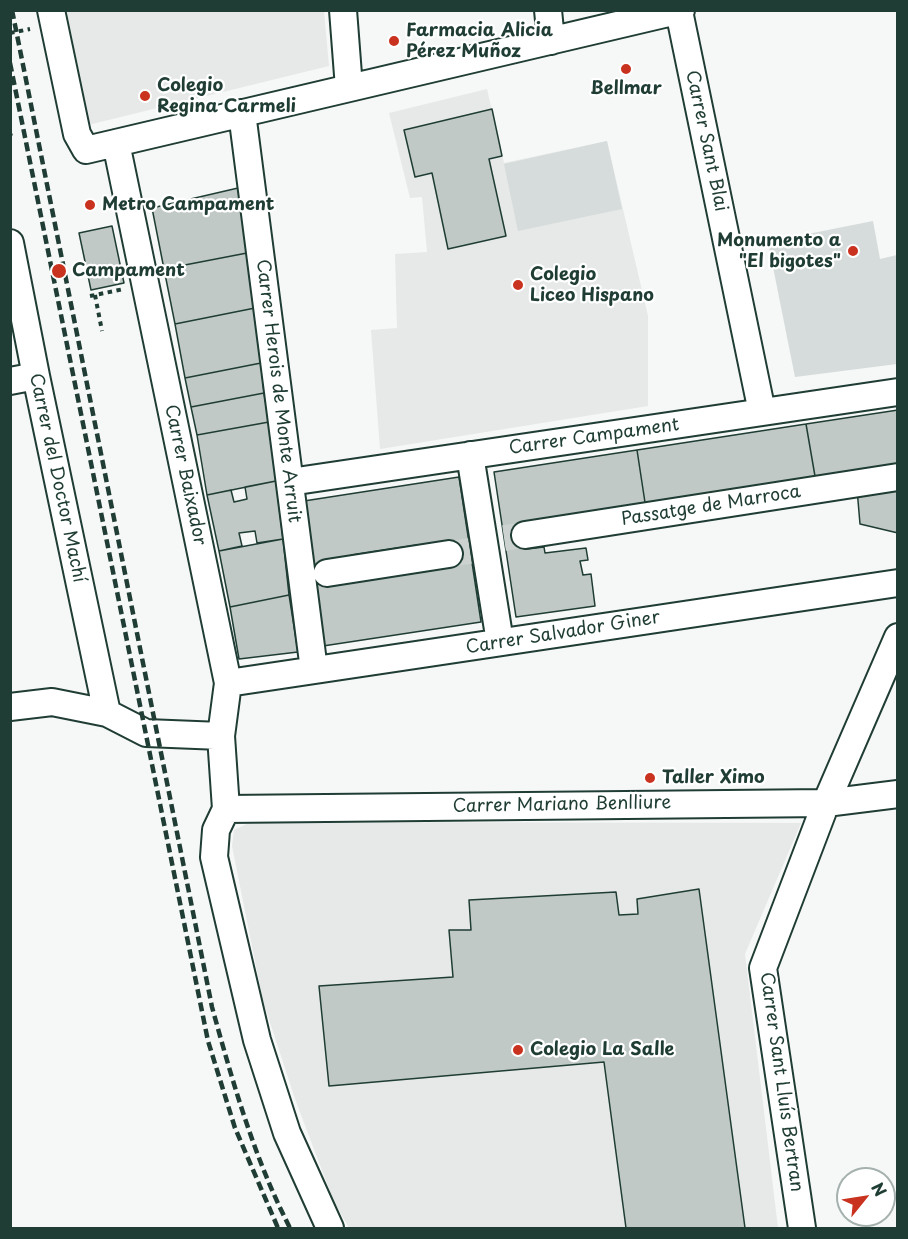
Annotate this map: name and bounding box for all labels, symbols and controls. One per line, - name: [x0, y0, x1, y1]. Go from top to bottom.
- place label: Farmacia Alicia Pérez Muñoz: [406, 20, 553, 63]
- marker: Farmacia Alicia Pérez Muñoz: [387, 34, 401, 48]
- marker: Bellmar: [619, 62, 633, 76]
- street label: Carrer Sant Blai: [681, 69, 731, 213]
- place label: Colegio Regina Carmeli: [157, 75, 296, 118]
- place label: Bellmar: [590, 78, 662, 100]
- marker: Colegio Regina Carmeli: [138, 89, 152, 103]
- place label: Metro Campament: [102, 194, 274, 216]
- marker: Metro Campament: [83, 198, 97, 212]
- place label: Monumento a "El bigotes": [717, 230, 841, 272]
- marker: Monumento a "El bigotes": [846, 244, 860, 258]
- street label: Carrer Herois de Monte Arruit: [251, 258, 305, 524]
- place label: Campament: [72, 260, 185, 282]
- marker: Campament: [50, 262, 68, 280]
- place label: Colegio Liceo Hispano: [530, 264, 654, 306]
- marker: Colegio Liceo Hispano: [511, 278, 525, 292]
- street label: Carrer del Doctor Machí: [24, 371, 90, 585]
- street label: Carrer Baixador: [160, 403, 210, 547]
- street label: Carrer Campament: [508, 414, 680, 460]
- street label: Passatge de Marroca: [620, 481, 802, 531]
- street label: Carrer Salvador Giner: [464, 607, 662, 659]
- place label: Taller Ximo: [662, 767, 765, 789]
- marker: Taller Ximo: [643, 771, 657, 785]
- street label: Carrer Mariano Benlliure: [452, 792, 672, 818]
- street label: Carrer Sant Lluís Bertran: [755, 971, 807, 1193]
- place label: Colegio La Salle: [530, 1039, 674, 1061]
- marker: Colegio La Salle: [511, 1043, 525, 1057]
- north arrow: [836, 1167, 896, 1227]
- text: N: [866, 1178, 893, 1200]

